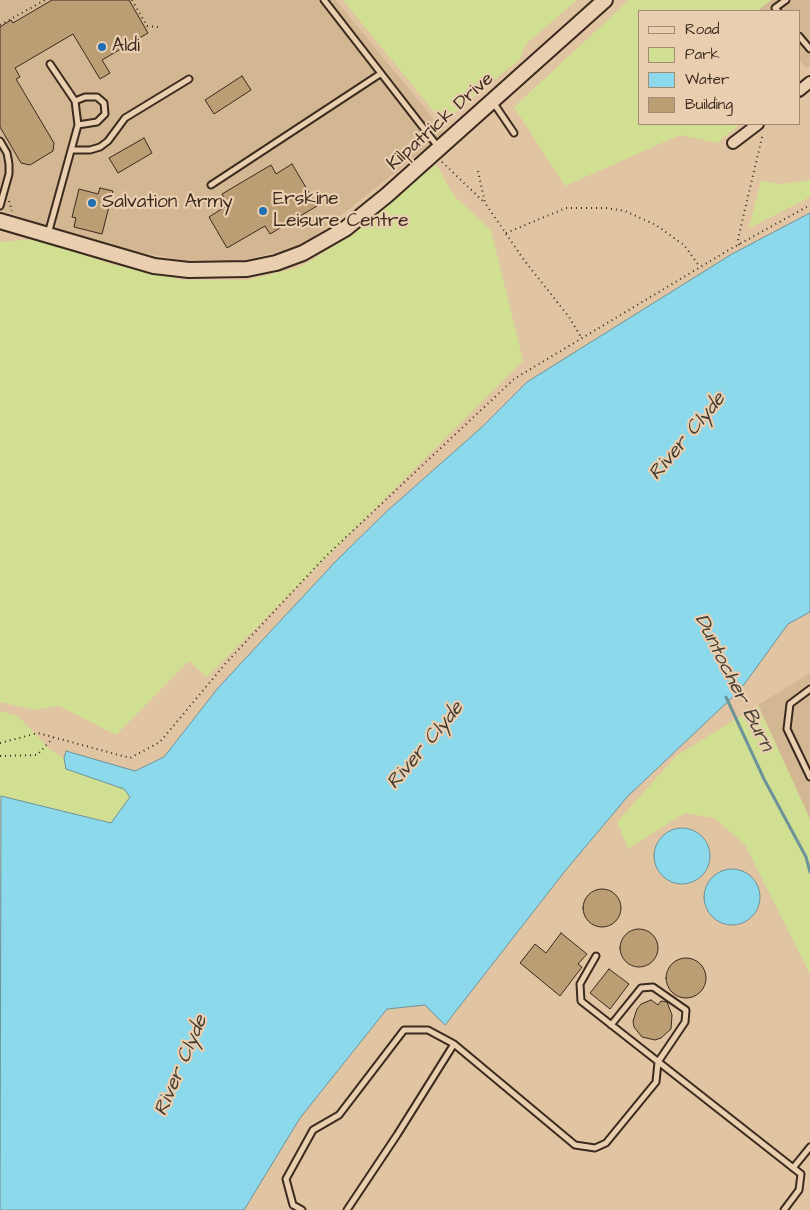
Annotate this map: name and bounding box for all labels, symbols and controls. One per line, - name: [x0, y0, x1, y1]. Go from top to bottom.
- legend: [638, 10, 800, 125]
- text: Road: [685, 19, 719, 40]
- place label: Aldi: [112, 36, 140, 58]
- marker: Aldi: [96, 41, 108, 53]
- text: Park: [685, 44, 720, 65]
- street label: Kilpatrick Drive: [383, 68, 499, 176]
- text: Water: [685, 69, 729, 90]
- text: Building: [685, 94, 733, 115]
- place label: Erskine Leisure Centre: [273, 189, 409, 233]
- place label: Salvation Army: [102, 192, 233, 214]
- marker: Salvation Army: [86, 197, 98, 209]
- marker: Erskine Leisure Centre: [257, 205, 269, 217]
- water label: River Clyde: [644, 388, 732, 486]
- water label: Duntocher Burn: [688, 611, 778, 755]
- water label: River Clyde: [382, 697, 470, 795]
- water label: River Clyde: [150, 1012, 214, 1120]

